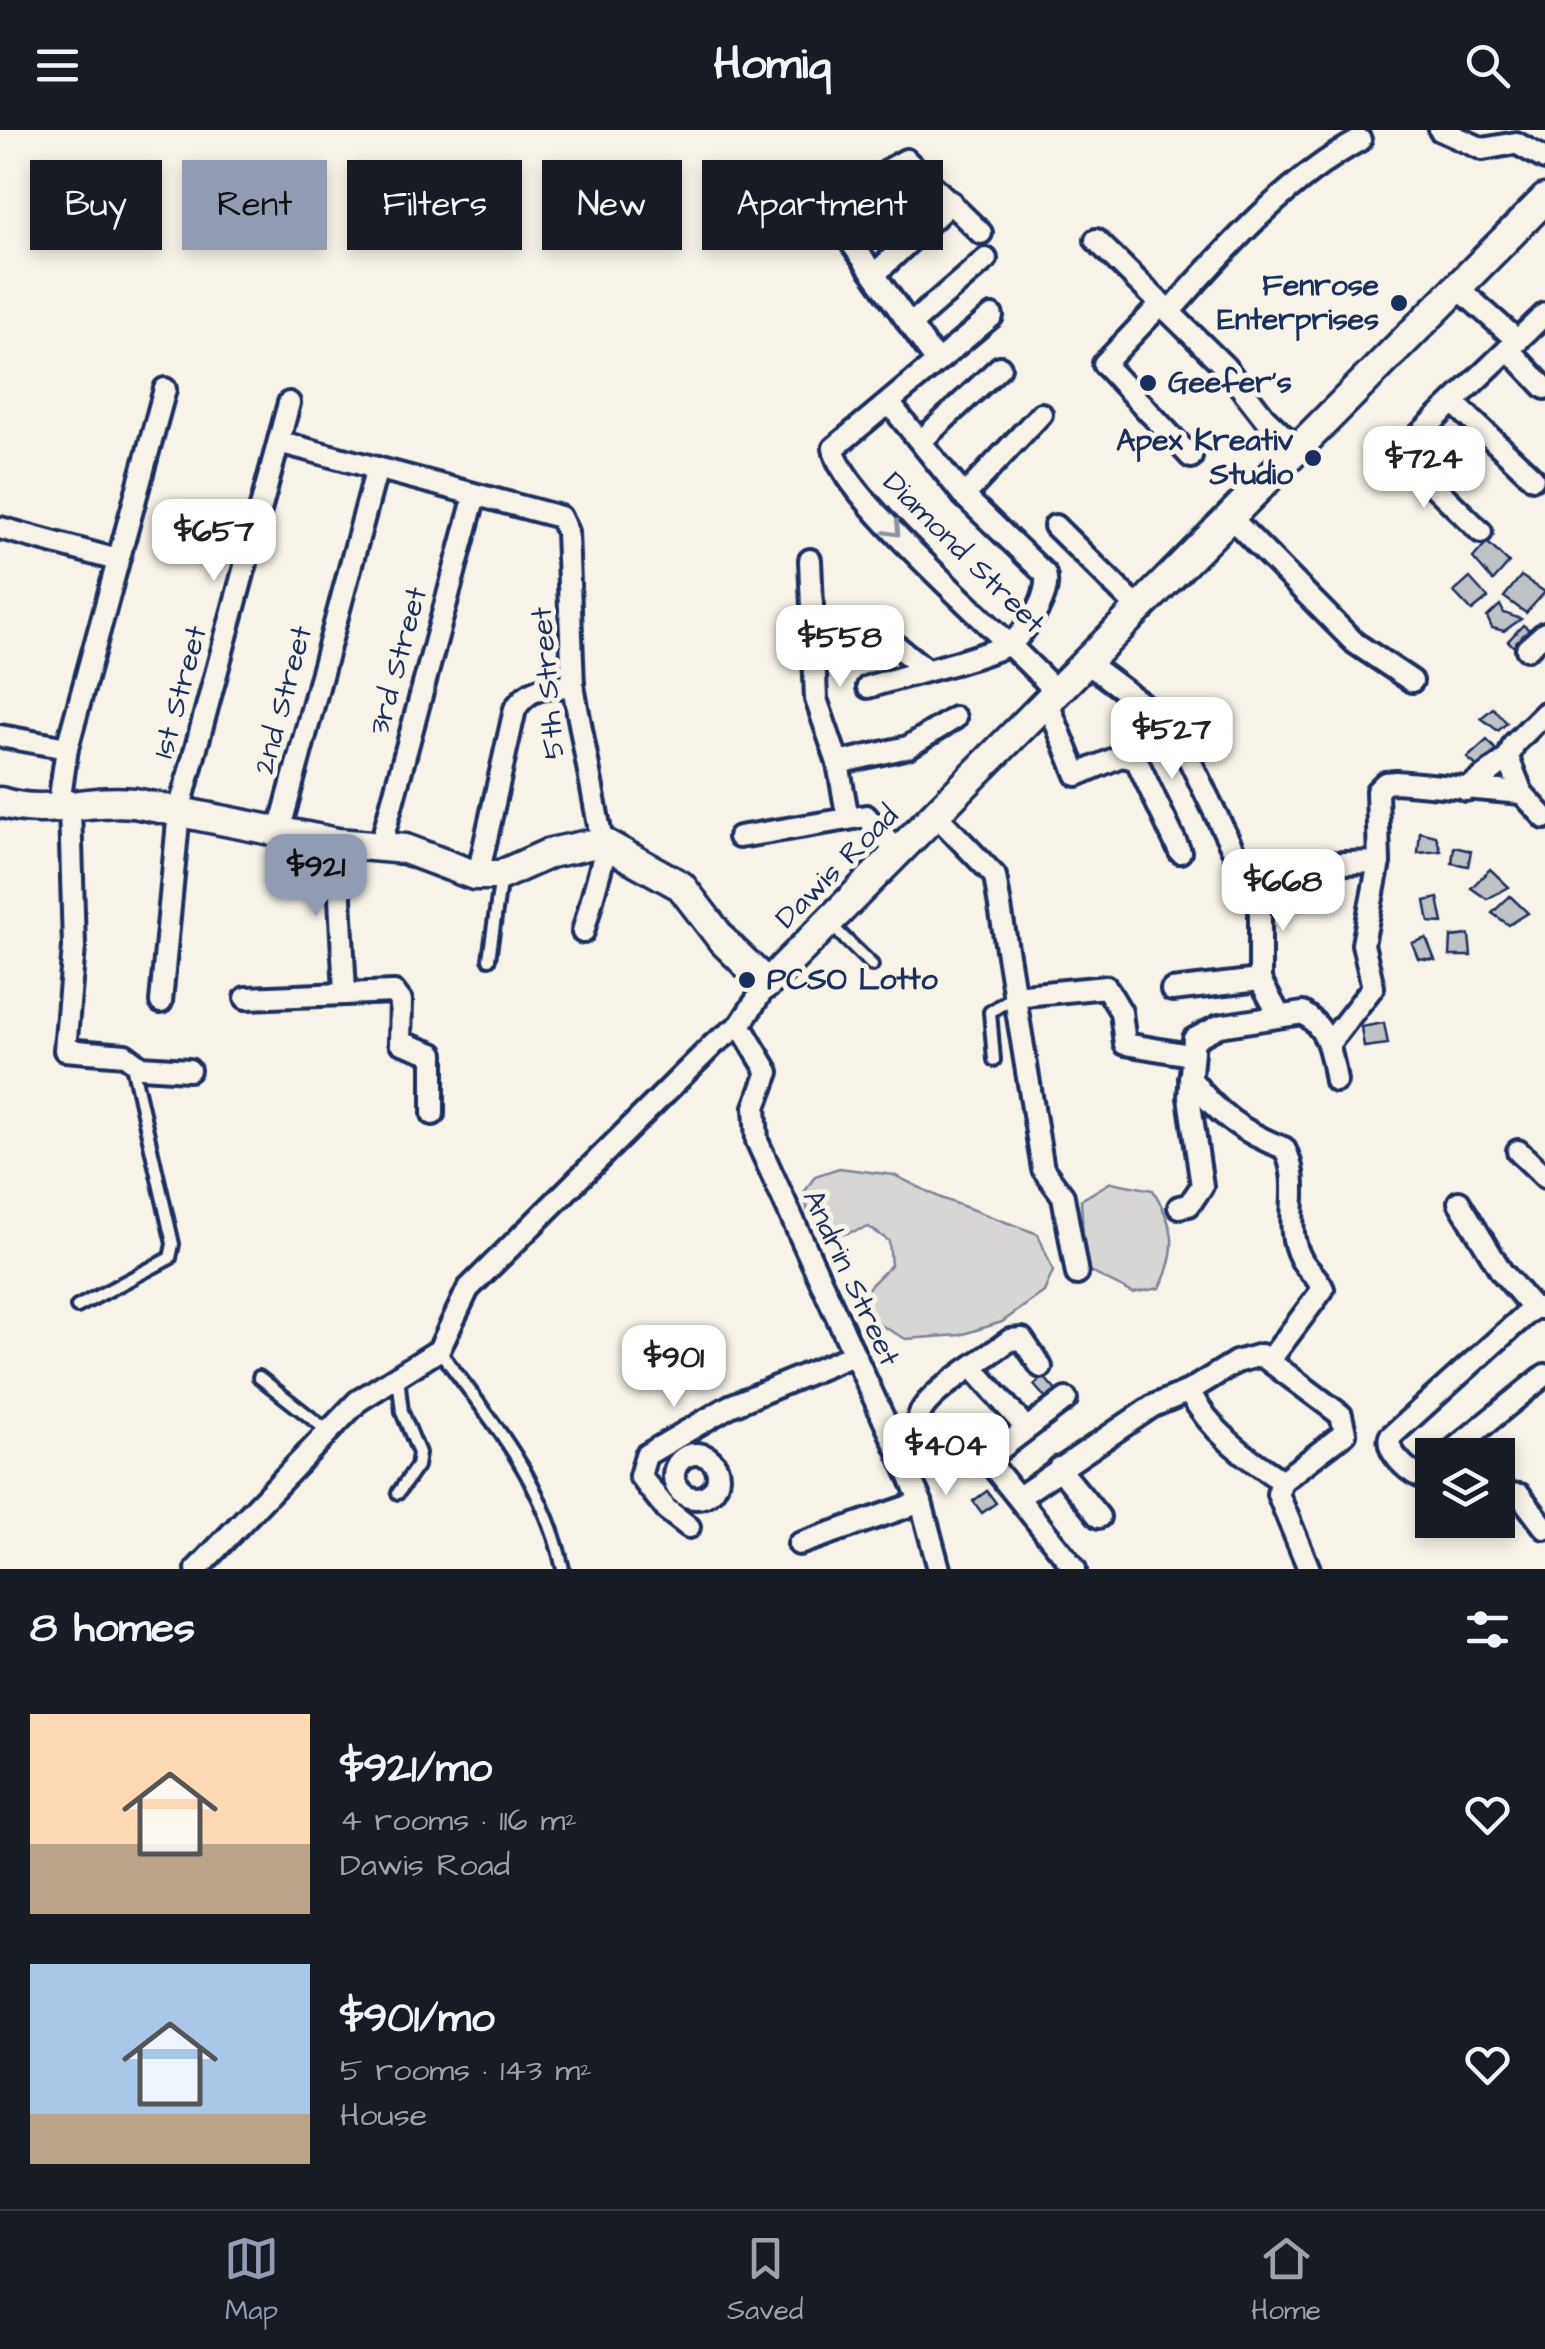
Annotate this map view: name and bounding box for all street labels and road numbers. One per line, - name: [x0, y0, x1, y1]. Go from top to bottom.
- street label: Diamond Street: [873, 462, 1055, 644]
- street label: 3rd Street: [358, 582, 438, 740]
- street label: 5th Street: [520, 605, 576, 761]
- street label: 1st Street: [142, 621, 218, 763]
- street label: 2nd Street: [243, 621, 323, 779]
- street label: Dawis Road: [766, 796, 908, 938]
- street label: Andrin Street: [792, 1183, 910, 1373]

